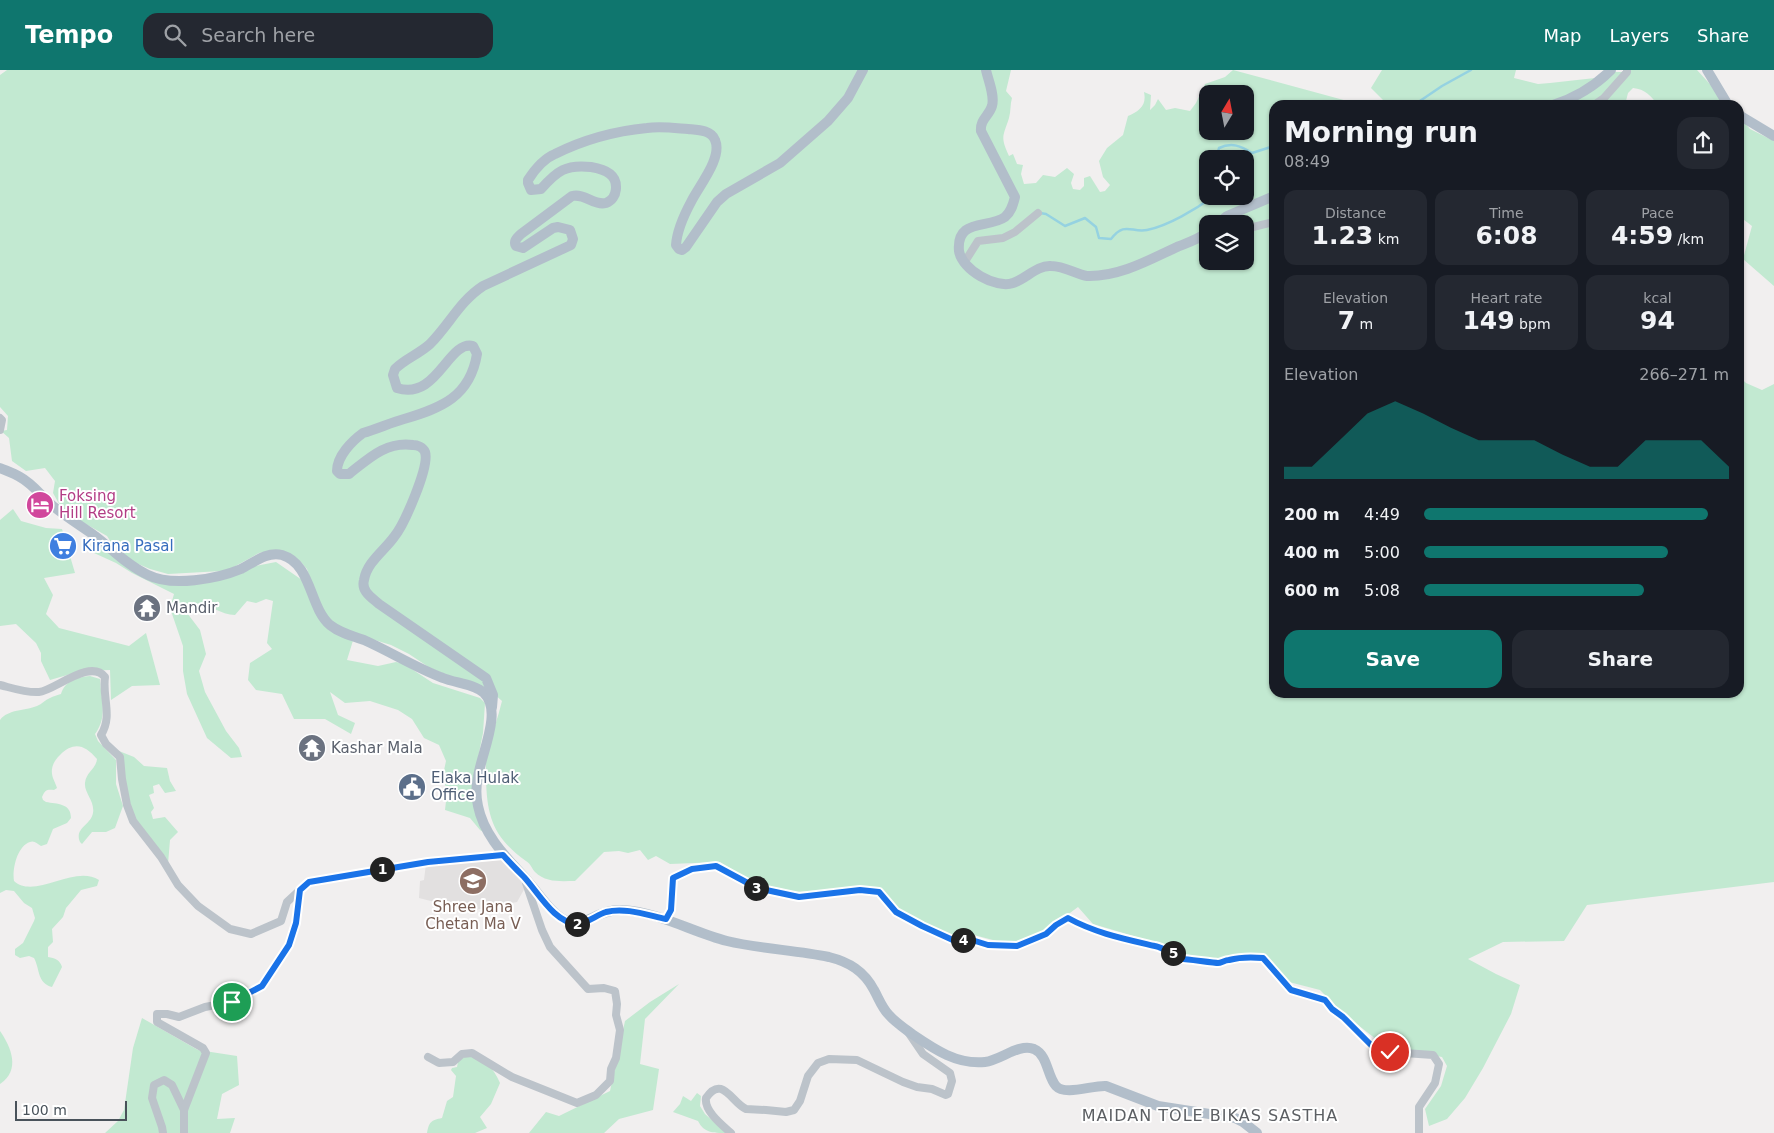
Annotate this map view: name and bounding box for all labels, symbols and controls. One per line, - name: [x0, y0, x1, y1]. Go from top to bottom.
- search box: [143, 13, 493, 58]
- text: Tempo: [25, 21, 113, 49]
- icon: search: [161, 21, 189, 49]
- text: Search here: [201, 24, 315, 46]
- text: Map: [1543, 25, 1581, 46]
- text: Layers: [1609, 25, 1669, 46]
- text: Share: [1697, 25, 1749, 46]
- north arrow: [1199, 85, 1254, 140]
- map controls: [1199, 85, 1254, 270]
- text: Morning run: [1284, 116, 1478, 149]
- button: share: [1677, 117, 1729, 169]
- button: locate: [1199, 150, 1254, 205]
- text: 08:49: [1284, 152, 1330, 171]
- text: Distance: [1325, 205, 1386, 221]
- text: Time: [1489, 205, 1524, 221]
- text: Pace: [1641, 205, 1674, 221]
- button: layers: [1199, 215, 1254, 270]
- text: 1.23: [1312, 221, 1373, 250]
- text: 6:08: [1475, 221, 1538, 250]
- text: 4:59: [1611, 221, 1673, 250]
- text: km: [1373, 231, 1399, 247]
- text: /km: [1673, 231, 1704, 247]
- text: Elevation: [1323, 290, 1388, 306]
- text: Heart rate: [1471, 290, 1542, 306]
- text: kcal: [1643, 290, 1672, 306]
- text: 7: [1338, 306, 1355, 335]
- text: 149: [1462, 306, 1515, 335]
- text: 94: [1640, 306, 1675, 335]
- text: m: [1355, 316, 1373, 332]
- text: bpm: [1515, 316, 1551, 332]
- text: Elevation: [1284, 365, 1358, 384]
- text: 266–271 m: [1639, 365, 1729, 384]
- place label: Foksing Hill Resort: [59, 487, 136, 522]
- hotel icon: Foksing Hill Resort: [25, 490, 55, 520]
- text: 200 m: [1284, 505, 1340, 524]
- text: 4:49: [1364, 505, 1400, 524]
- supermarket icon: Kirana Pasal: [48, 531, 78, 561]
- place label: Kirana Pasal: [82, 537, 174, 555]
- text: 400 m: [1284, 543, 1340, 562]
- text: 5:00: [1364, 543, 1400, 562]
- text: 600 m: [1284, 581, 1340, 600]
- text: 5:08: [1364, 581, 1400, 600]
- temple icon: Mandir: [132, 593, 162, 623]
- place label: Mandir: [166, 599, 218, 617]
- button: Save: [1284, 630, 1502, 688]
- button: Share: [1512, 630, 1729, 688]
- temple icon: Kashar Mala: [297, 733, 327, 763]
- place label: Kashar Mala: [331, 739, 423, 757]
- place label: Elaka Hulak Office: [431, 769, 519, 804]
- public building icon: Elaka Hulak Office: [397, 772, 427, 802]
- pin: 1: [370, 856, 394, 882]
- text: 1: [378, 861, 387, 877]
- school or university icon: Shree Jana Chetan Ma V: [458, 866, 488, 896]
- pin: 3: [744, 876, 768, 900]
- text: 3: [752, 880, 761, 896]
- place label: Shree Jana Chetan Ma V: [425, 898, 522, 933]
- pin: 2: [564, 912, 590, 936]
- text: 2: [573, 916, 582, 932]
- pin: 4: [950, 928, 976, 952]
- text: 4: [959, 932, 968, 948]
- pin: 5: [1160, 940, 1186, 966]
- text: 5: [1169, 945, 1178, 961]
- pin: [211, 981, 253, 1023]
- icon: arrive: [218, 988, 246, 1016]
- pin: [1369, 1031, 1411, 1073]
- icon: check: [1376, 1038, 1404, 1066]
- scale bar: [15, 1098, 128, 1121]
- text: 100 m: [22, 1102, 67, 1118]
- district label: MAIDAN TOLE BIKAS SASTHA: [1082, 1106, 1338, 1125]

